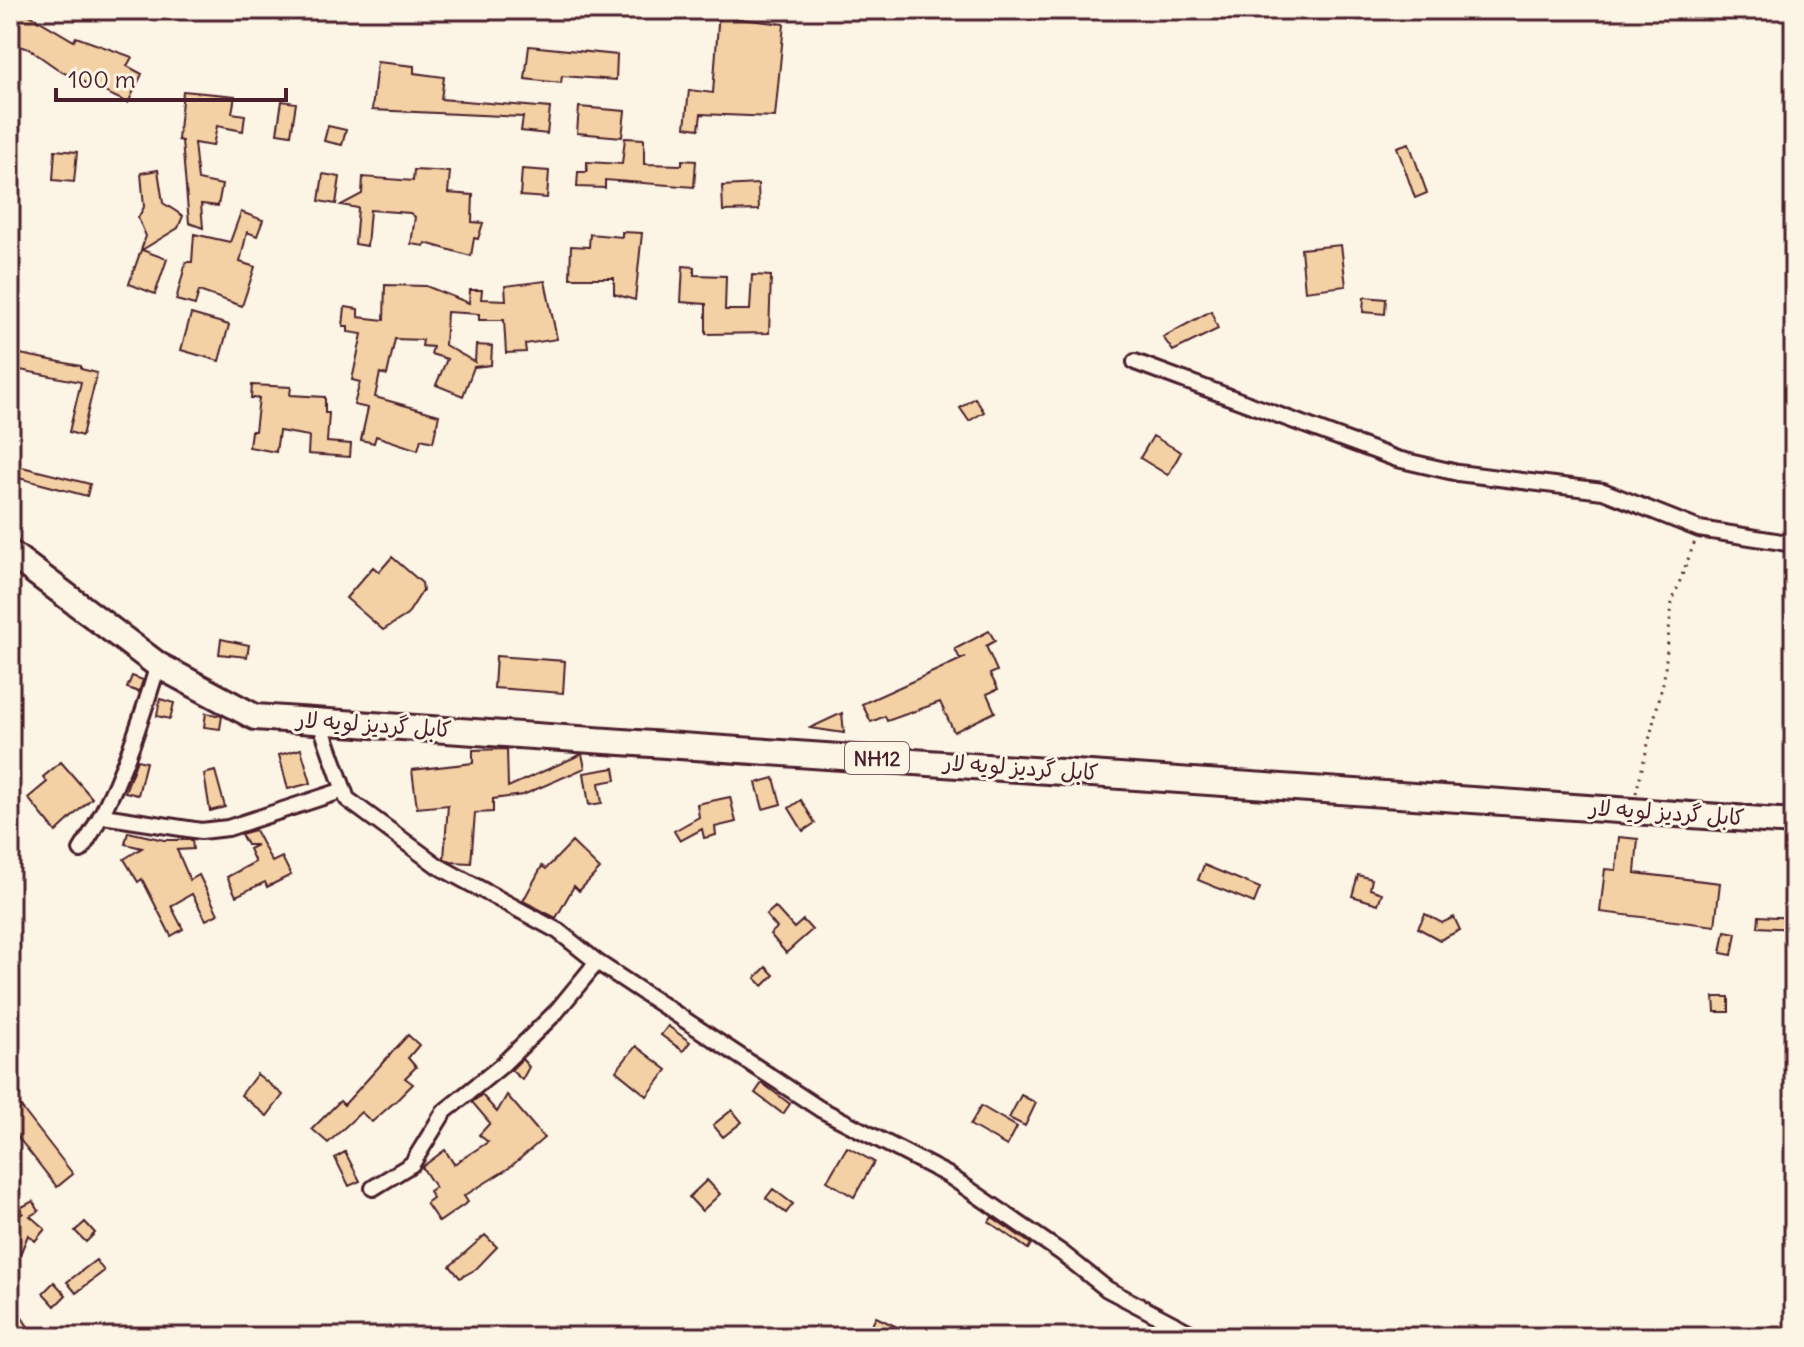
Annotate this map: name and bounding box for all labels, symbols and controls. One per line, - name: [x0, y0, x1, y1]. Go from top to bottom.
- scale bar: [56, 52, 286, 102]
- text: 100 m: [68, 64, 136, 94]
- street label: کابل گردیز لویه لار: [293, 704, 452, 744]
- road number: NH12: [845, 742, 909, 774]
- street label: کابل گردیز لویه لار: [940, 747, 1099, 787]
- street label: کابل گردیز لویه لار: [1586, 792, 1745, 832]

